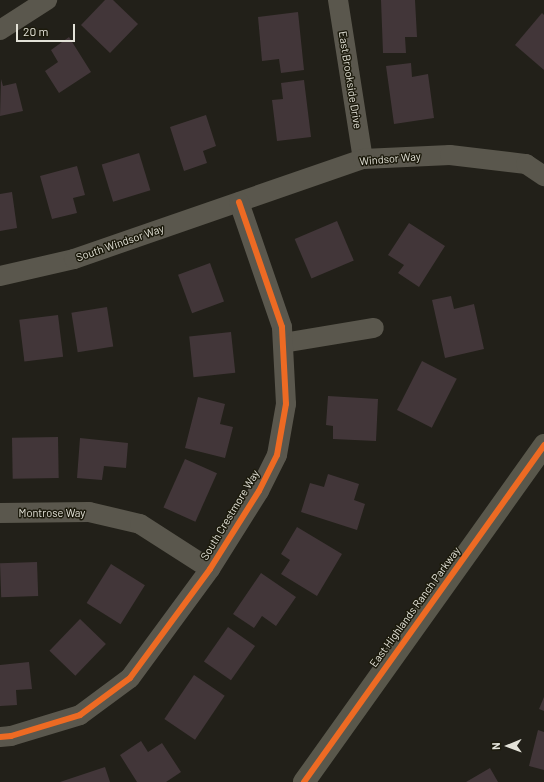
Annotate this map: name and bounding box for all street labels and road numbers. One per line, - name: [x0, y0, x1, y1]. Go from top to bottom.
- street label: East Brookside Drive: [336, 30, 364, 130]
- street label: Windsor Way: [359, 150, 421, 168]
- street label: South Windsor Way: [74, 222, 166, 264]
- street label: South Crestmore Way: [198, 467, 262, 563]
- street label: Montrose Way: [19, 506, 85, 520]
- street label: East Highlands Ranch Parkway: [367, 544, 463, 670]

